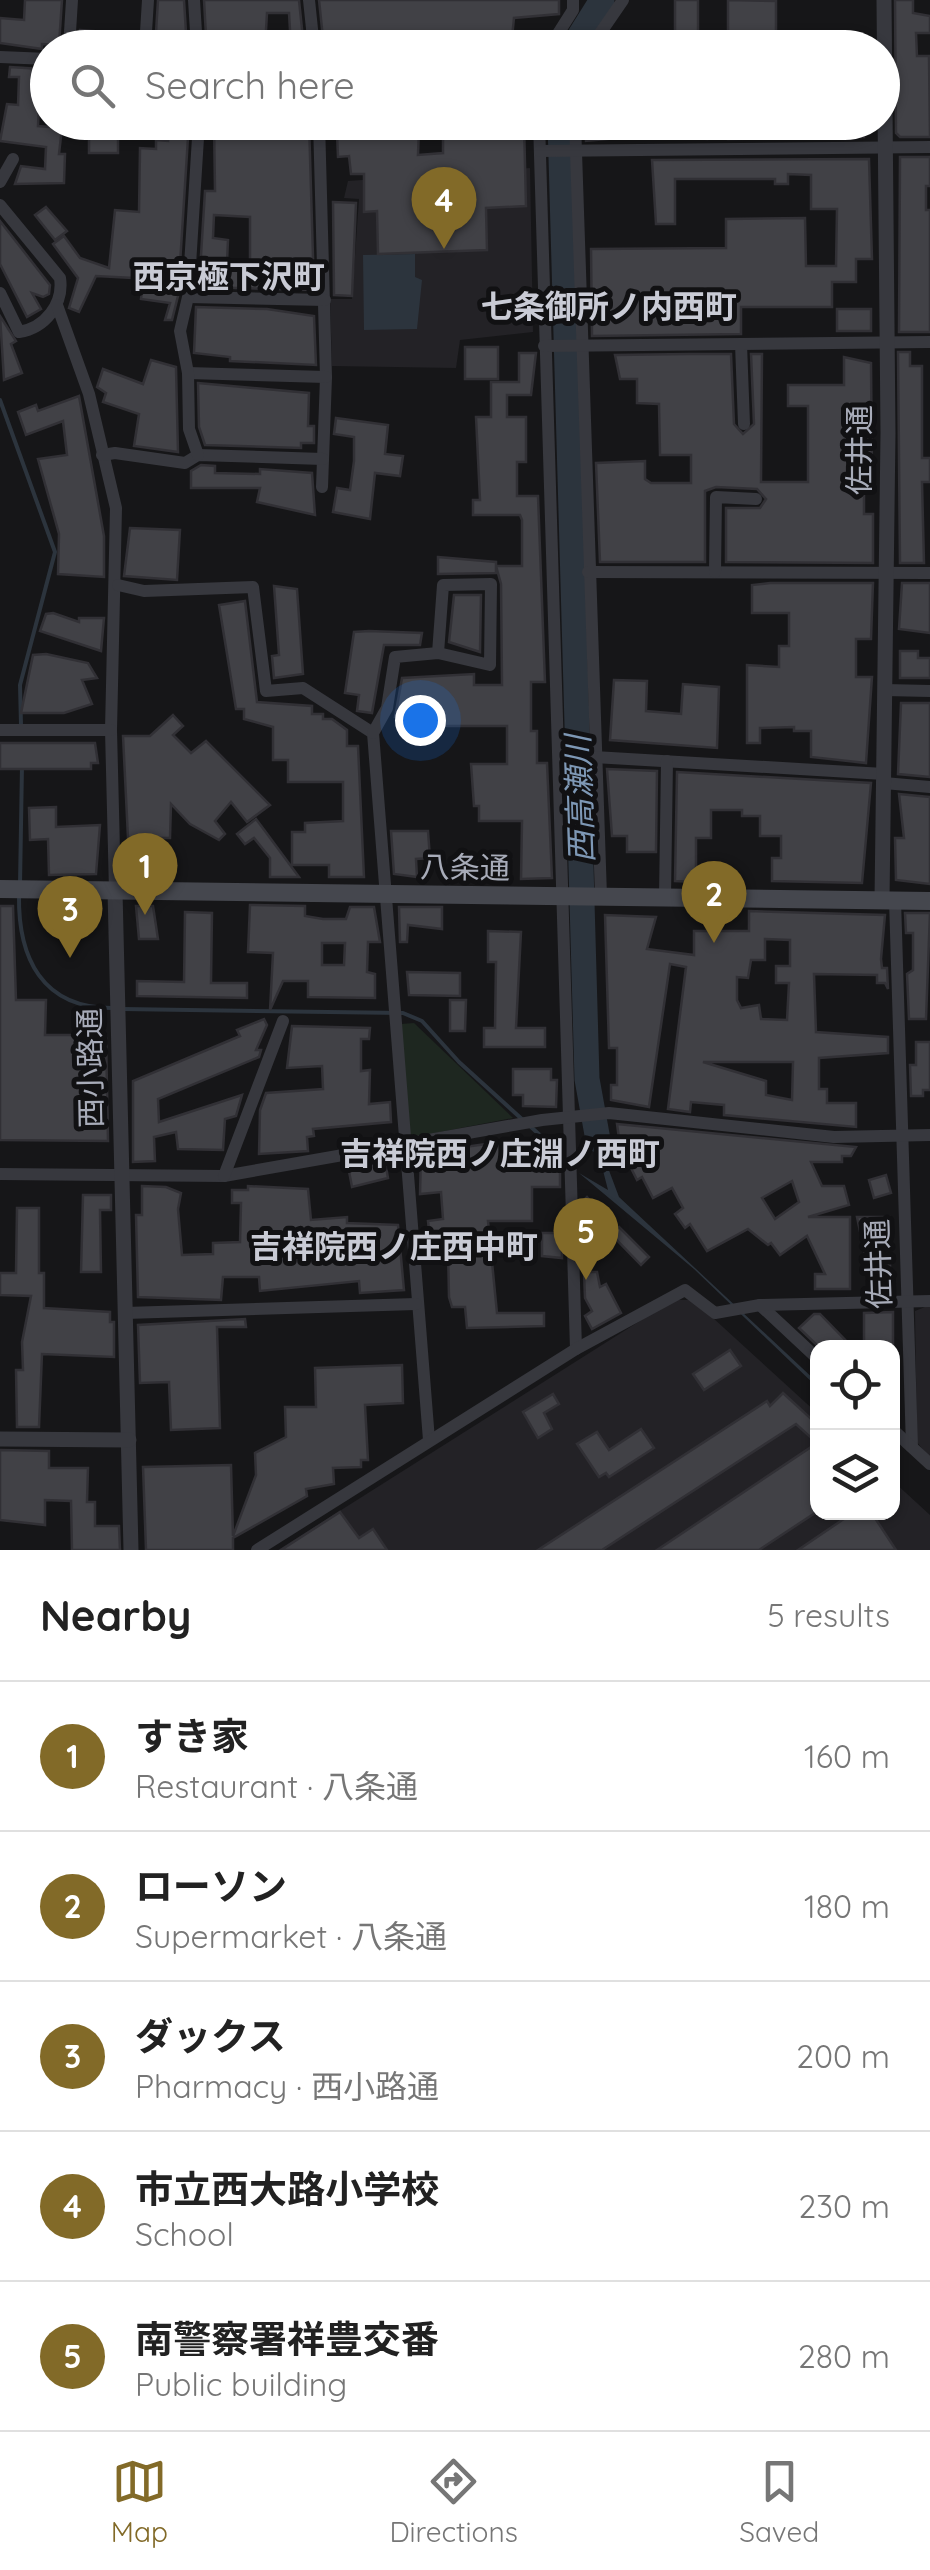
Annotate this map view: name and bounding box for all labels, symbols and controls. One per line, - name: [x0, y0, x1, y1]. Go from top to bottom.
- search box: [30, 30, 900, 140]
- icon: search: [65, 58, 120, 113]
- text: Search here: [145, 61, 355, 109]
- pin: 4: [412, 166, 476, 249]
- district label: 西京極下沢町: [133, 256, 325, 296]
- district label: 七条御所ノ内西町: [481, 286, 737, 326]
- street label: 佐井通: [840, 405, 878, 495]
- your location: [395, 695, 446, 746]
- water label: 西高瀬川: [557, 731, 601, 864]
- pin: 1: [112, 832, 178, 915]
- street label: 八条通: [420, 847, 510, 887]
- pin: 2: [682, 860, 746, 943]
- pin: 3: [38, 876, 102, 958]
- street label: 西小路通: [70, 1008, 110, 1128]
- district label: 吉祥院西ノ庄淵ノ西町: [340, 1133, 660, 1173]
- pin: 5: [554, 1198, 618, 1280]
- street label: 佐井通: [857, 1218, 899, 1310]
- district label: 吉祥院西ノ庄西中町: [250, 1226, 538, 1266]
- map controls: [810, 1340, 900, 1520]
- button: locate: [810, 1340, 900, 1430]
- button: layers: [810, 1430, 900, 1520]
- text: Nearby: [40, 1589, 191, 1642]
- text: 5 results: [767, 1595, 890, 1635]
- text: すき家: [135, 1712, 249, 1760]
- text: 1: [66, 1736, 79, 1776]
- text: 160 m: [804, 1736, 890, 1776]
- text: Restaurant · 八条通: [135, 1766, 418, 1806]
- text: ローソン: [135, 1862, 287, 1910]
- text: 2: [63, 1886, 82, 1926]
- text: 180 m: [804, 1886, 890, 1926]
- text: Supermarket · 八条通: [135, 1916, 447, 1956]
- text: ダックス: [135, 2012, 286, 2060]
- text: 3: [64, 2036, 81, 2076]
- text: 200 m: [796, 2036, 890, 2076]
- text: Pharmacy · 西小路通: [135, 2066, 439, 2106]
- text: 市立西大路小学校: [135, 2165, 439, 2213]
- text: 4: [63, 2186, 82, 2226]
- text: 230 m: [799, 2186, 890, 2226]
- text: School: [135, 2214, 234, 2254]
- text: 南警察署祥豊交番: [135, 2315, 439, 2363]
- text: 5: [63, 2336, 82, 2376]
- text: 280 m: [798, 2336, 890, 2376]
- text: Public building: [135, 2364, 347, 2404]
- tab: Map: [111, 2454, 168, 2549]
- tab: Directions: [389, 2454, 518, 2549]
- tab: Saved: [739, 2454, 819, 2549]

